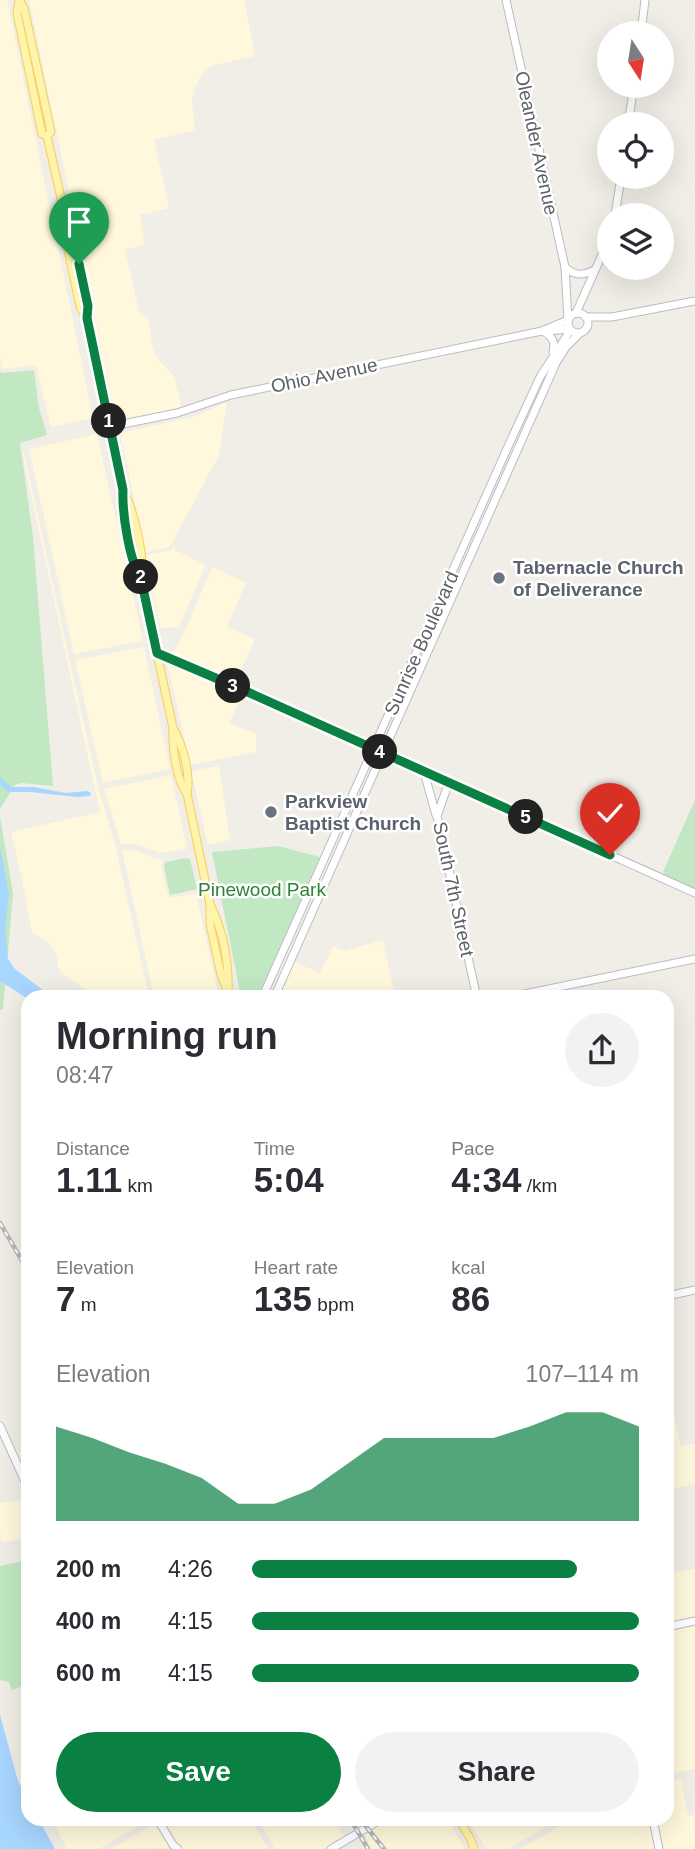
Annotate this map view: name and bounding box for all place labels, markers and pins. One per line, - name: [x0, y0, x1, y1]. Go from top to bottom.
- pin: [49, 192, 109, 264]
- pin: 1: [92, 404, 126, 438]
- place label: Tabernacle Church of Deliverance: [513, 557, 684, 600]
- pin: 2: [124, 560, 158, 594]
- marker: Tabernacle Church of Deliverance: [491, 570, 507, 586]
- pin: 3: [216, 668, 250, 704]
- pin: 4: [362, 734, 398, 770]
- pin: [580, 783, 640, 855]
- place label: Parkview Baptist Church: [285, 791, 421, 834]
- pin: 5: [508, 800, 544, 834]
- marker: Parkview Baptist Church: [263, 804, 279, 820]

